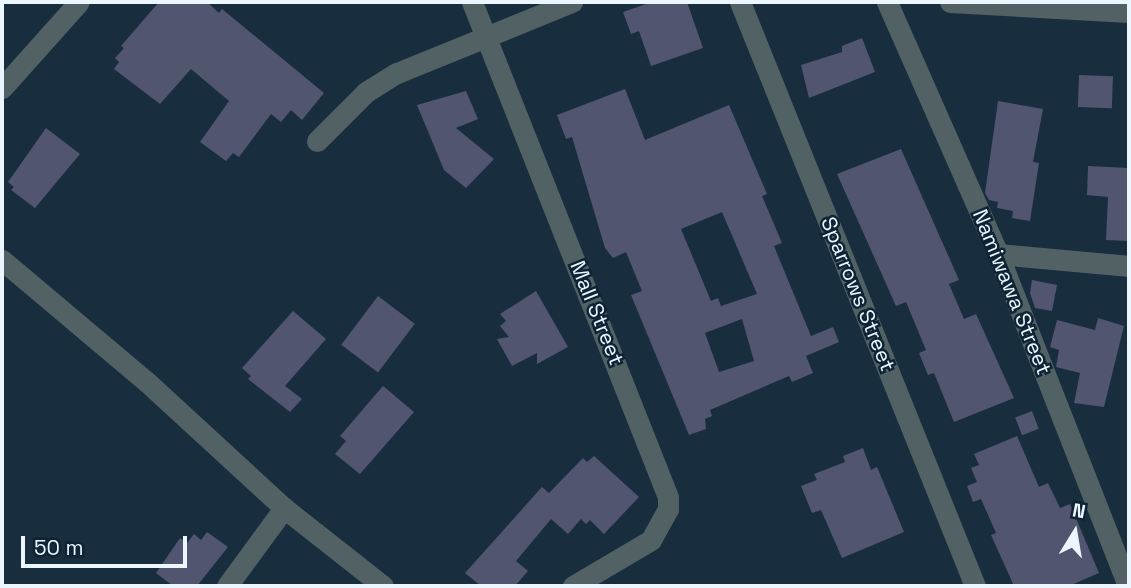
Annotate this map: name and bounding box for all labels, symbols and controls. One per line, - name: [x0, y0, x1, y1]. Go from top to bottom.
- street label: Namiwawa Street: [967, 206, 1057, 378]
- street label: Sparrows Street: [816, 213, 900, 375]
- street label: Mall Street: [565, 257, 629, 369]
- north arrow: [1040, 497, 1110, 567]
- text: N: [1070, 497, 1088, 524]
- scale bar: [24, 522, 191, 566]
- text: 50 m: [34, 534, 84, 561]

